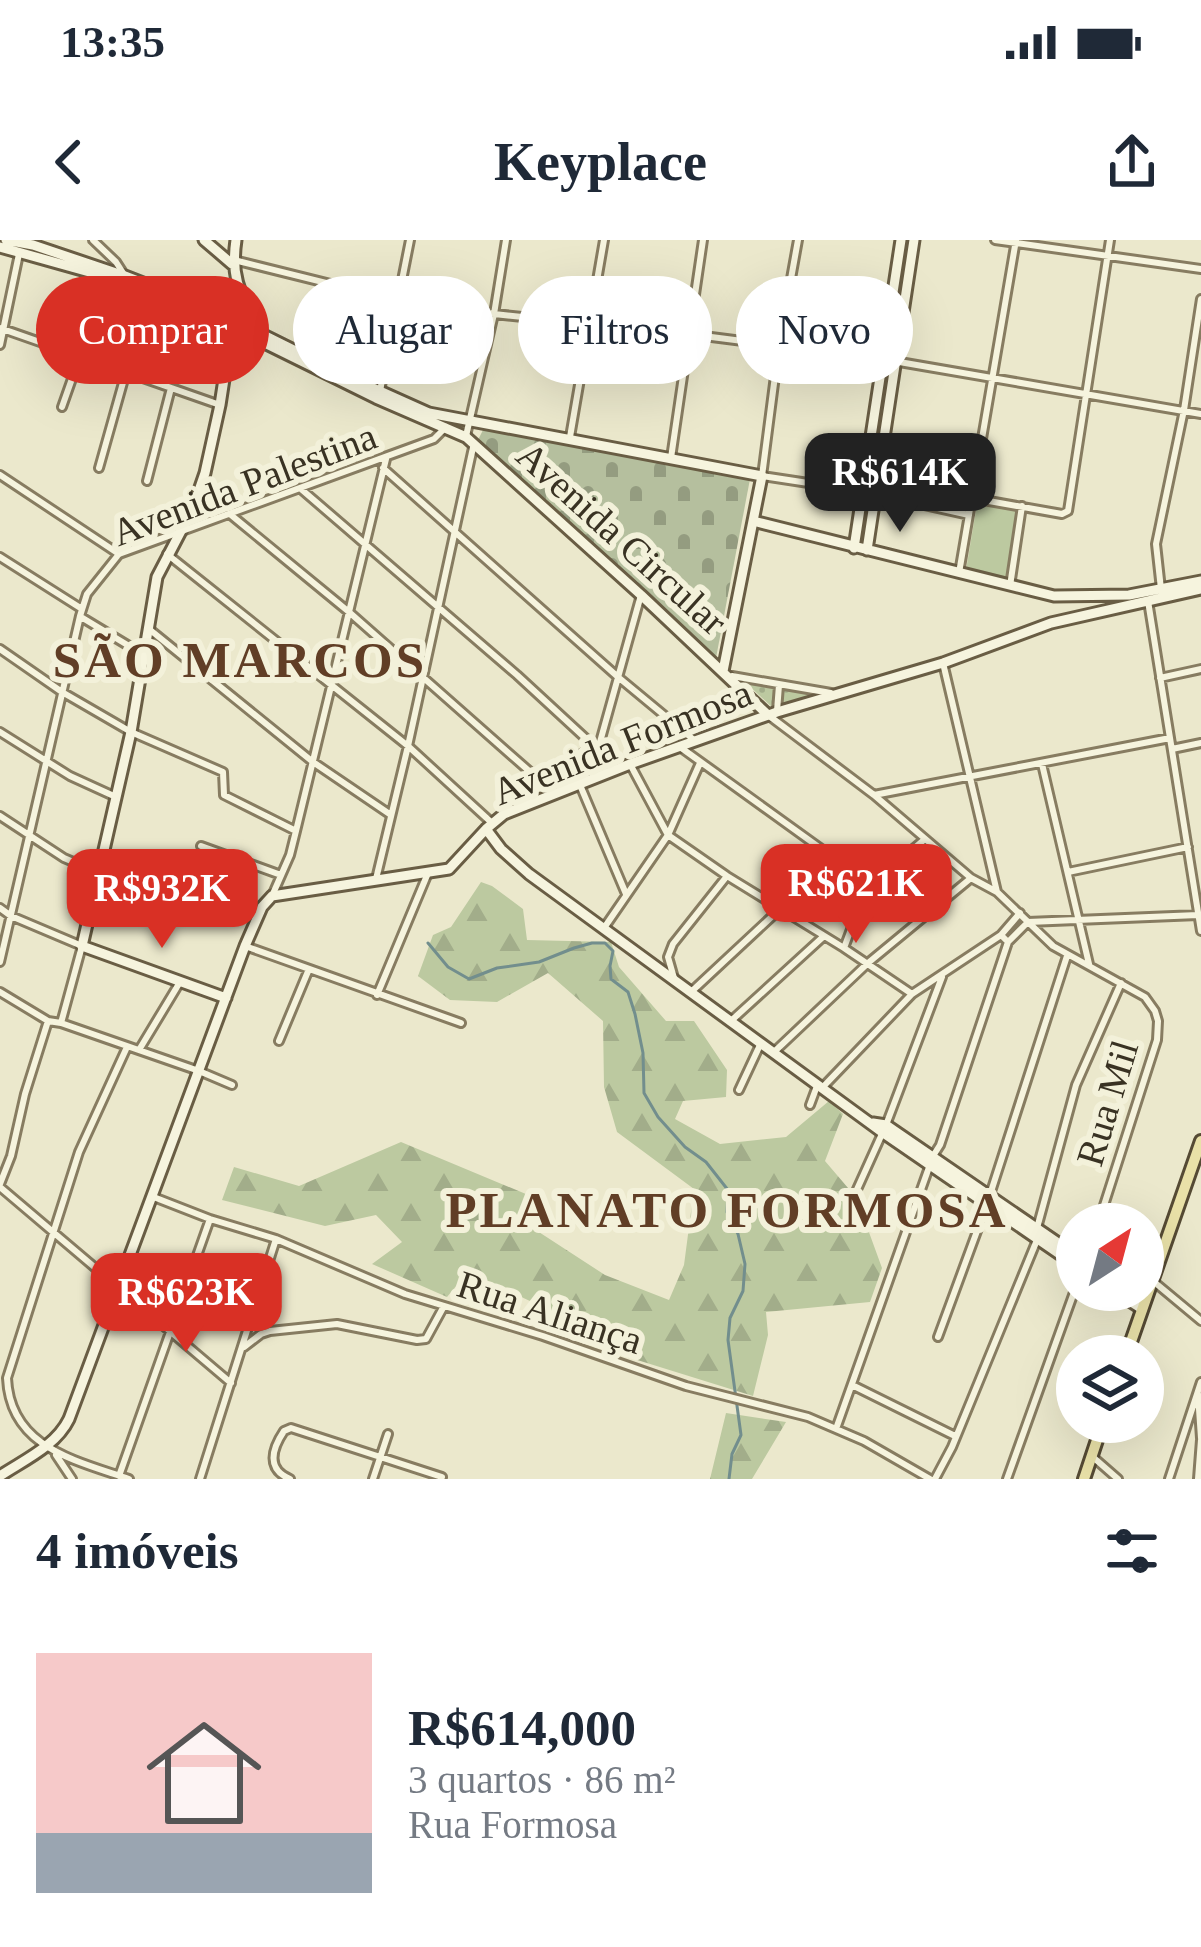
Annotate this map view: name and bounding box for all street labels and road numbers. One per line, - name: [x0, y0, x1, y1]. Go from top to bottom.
- street label: Avenida Palestina: [106, 414, 382, 554]
- street label: Avenida Circular: [508, 433, 736, 643]
- street label: Avenida Formosa: [486, 670, 758, 814]
- street label: Rua Mil: [1068, 1035, 1146, 1171]
- street label: Rua Aliança: [452, 1262, 648, 1363]

